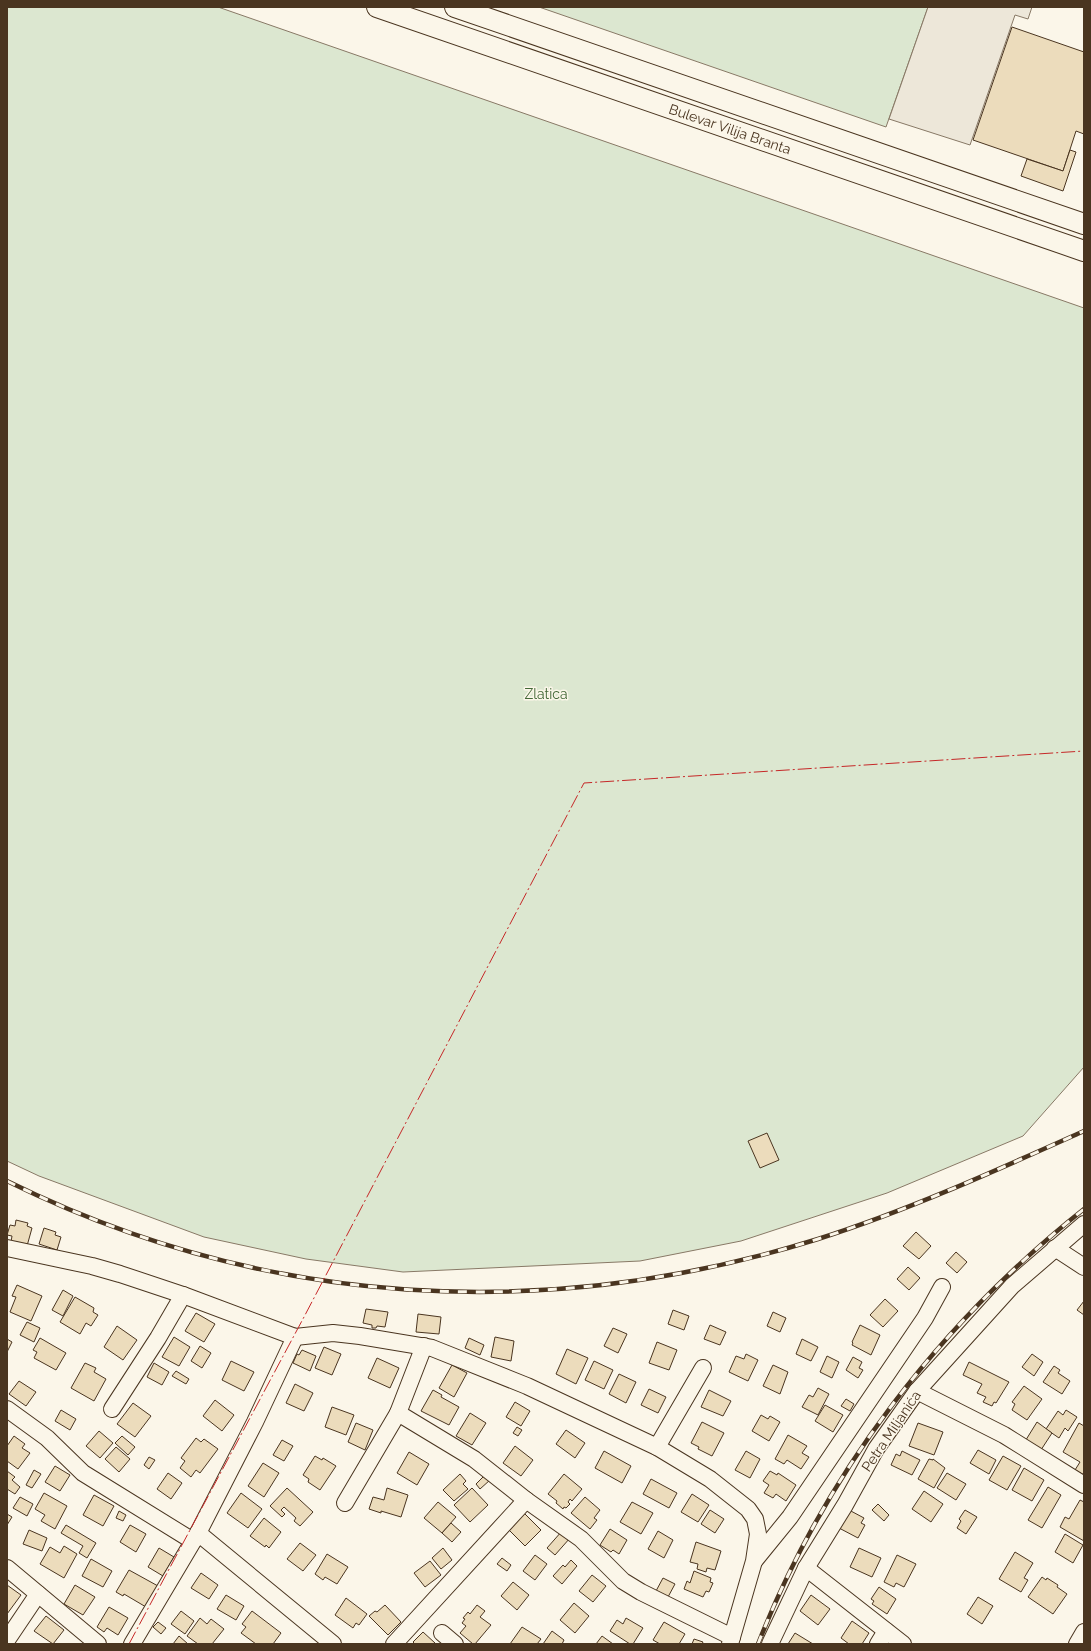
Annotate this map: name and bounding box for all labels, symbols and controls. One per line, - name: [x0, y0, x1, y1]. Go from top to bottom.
- street label: Bulevar Vilija Branta: [667, 101, 793, 157]
- park label: Zlatica: [524, 686, 568, 702]
- street label: Petra Miljanića: [858, 1388, 924, 1474]

